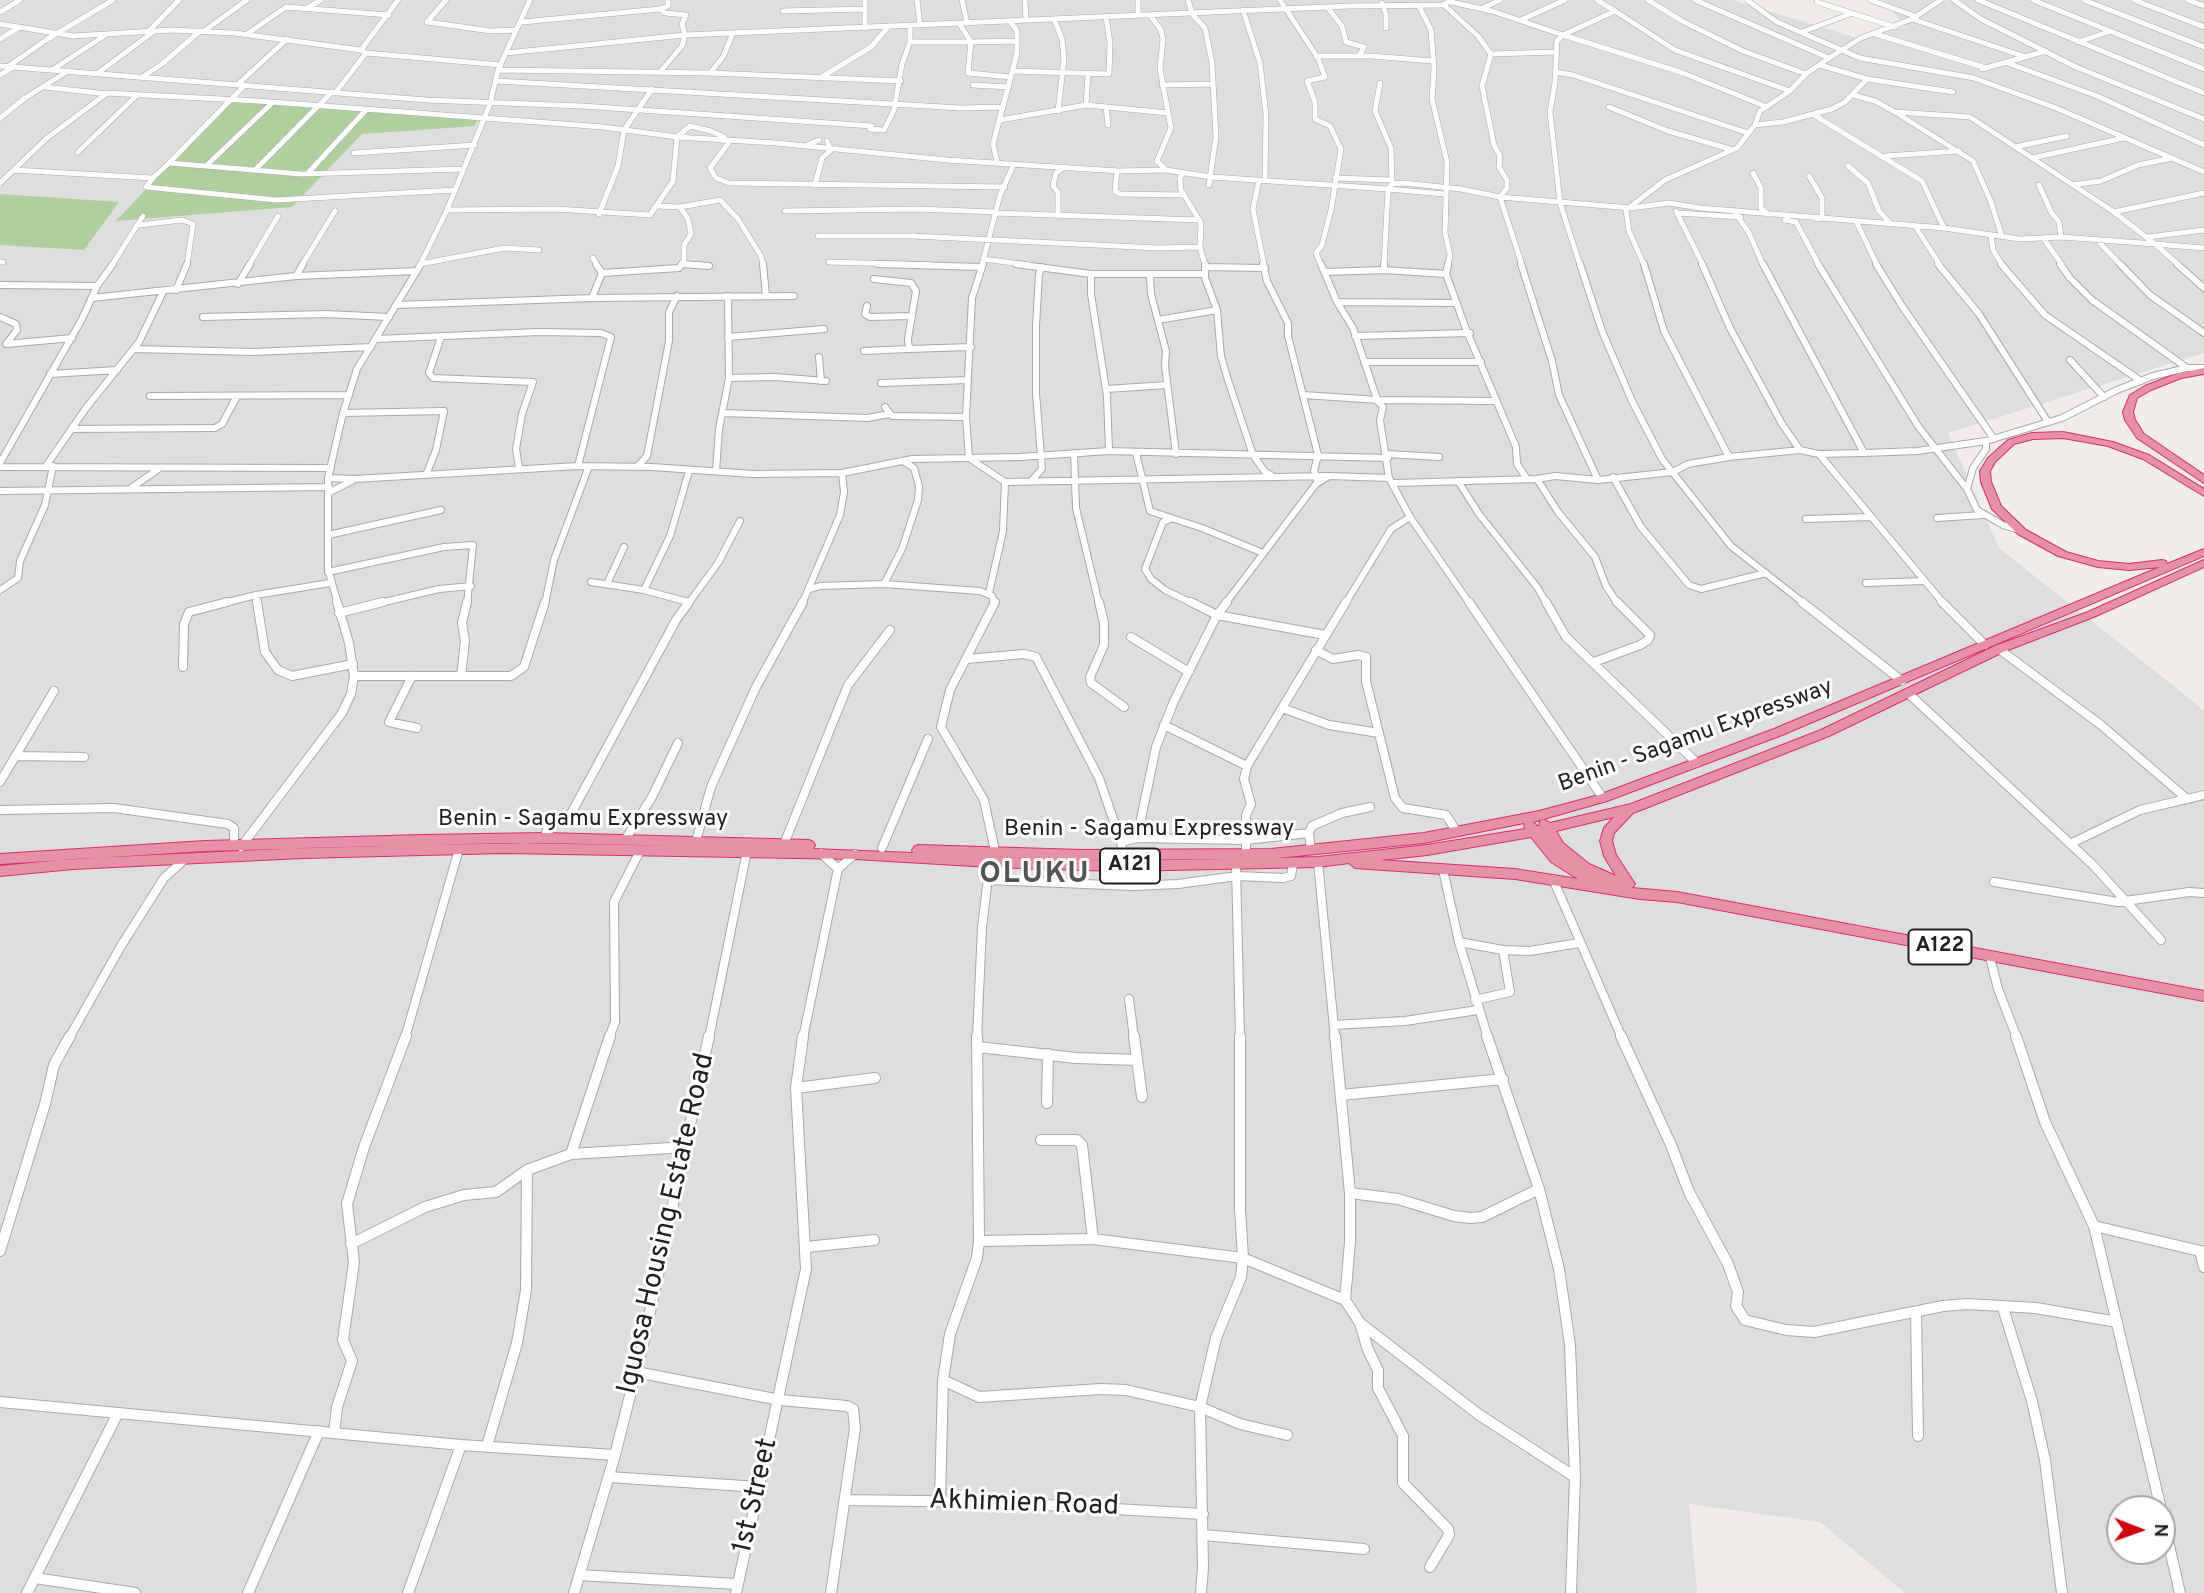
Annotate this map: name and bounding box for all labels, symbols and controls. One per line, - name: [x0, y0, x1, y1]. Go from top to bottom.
- street label: Benin - Sagamu Expressway: [1555, 674, 1837, 800]
- street label: Benin - Sagamu Expressway: [438, 806, 728, 834]
- street label: Benin - Sagamu Expressway: [1004, 816, 1294, 844]
- road number: A121: [1100, 848, 1160, 884]
- district label: OLUKU: [980, 858, 1090, 894]
- road number: A122: [1909, 930, 1972, 964]
- street label: Iguosa Housing Estate Road: [612, 1050, 724, 1398]
- street label: 1st Street: [727, 1435, 787, 1557]
- street label: Akhimien Road: [928, 1485, 1120, 1525]
- north arrow: [2106, 1495, 2176, 1565]
- text: N: [2148, 1523, 2172, 1537]

